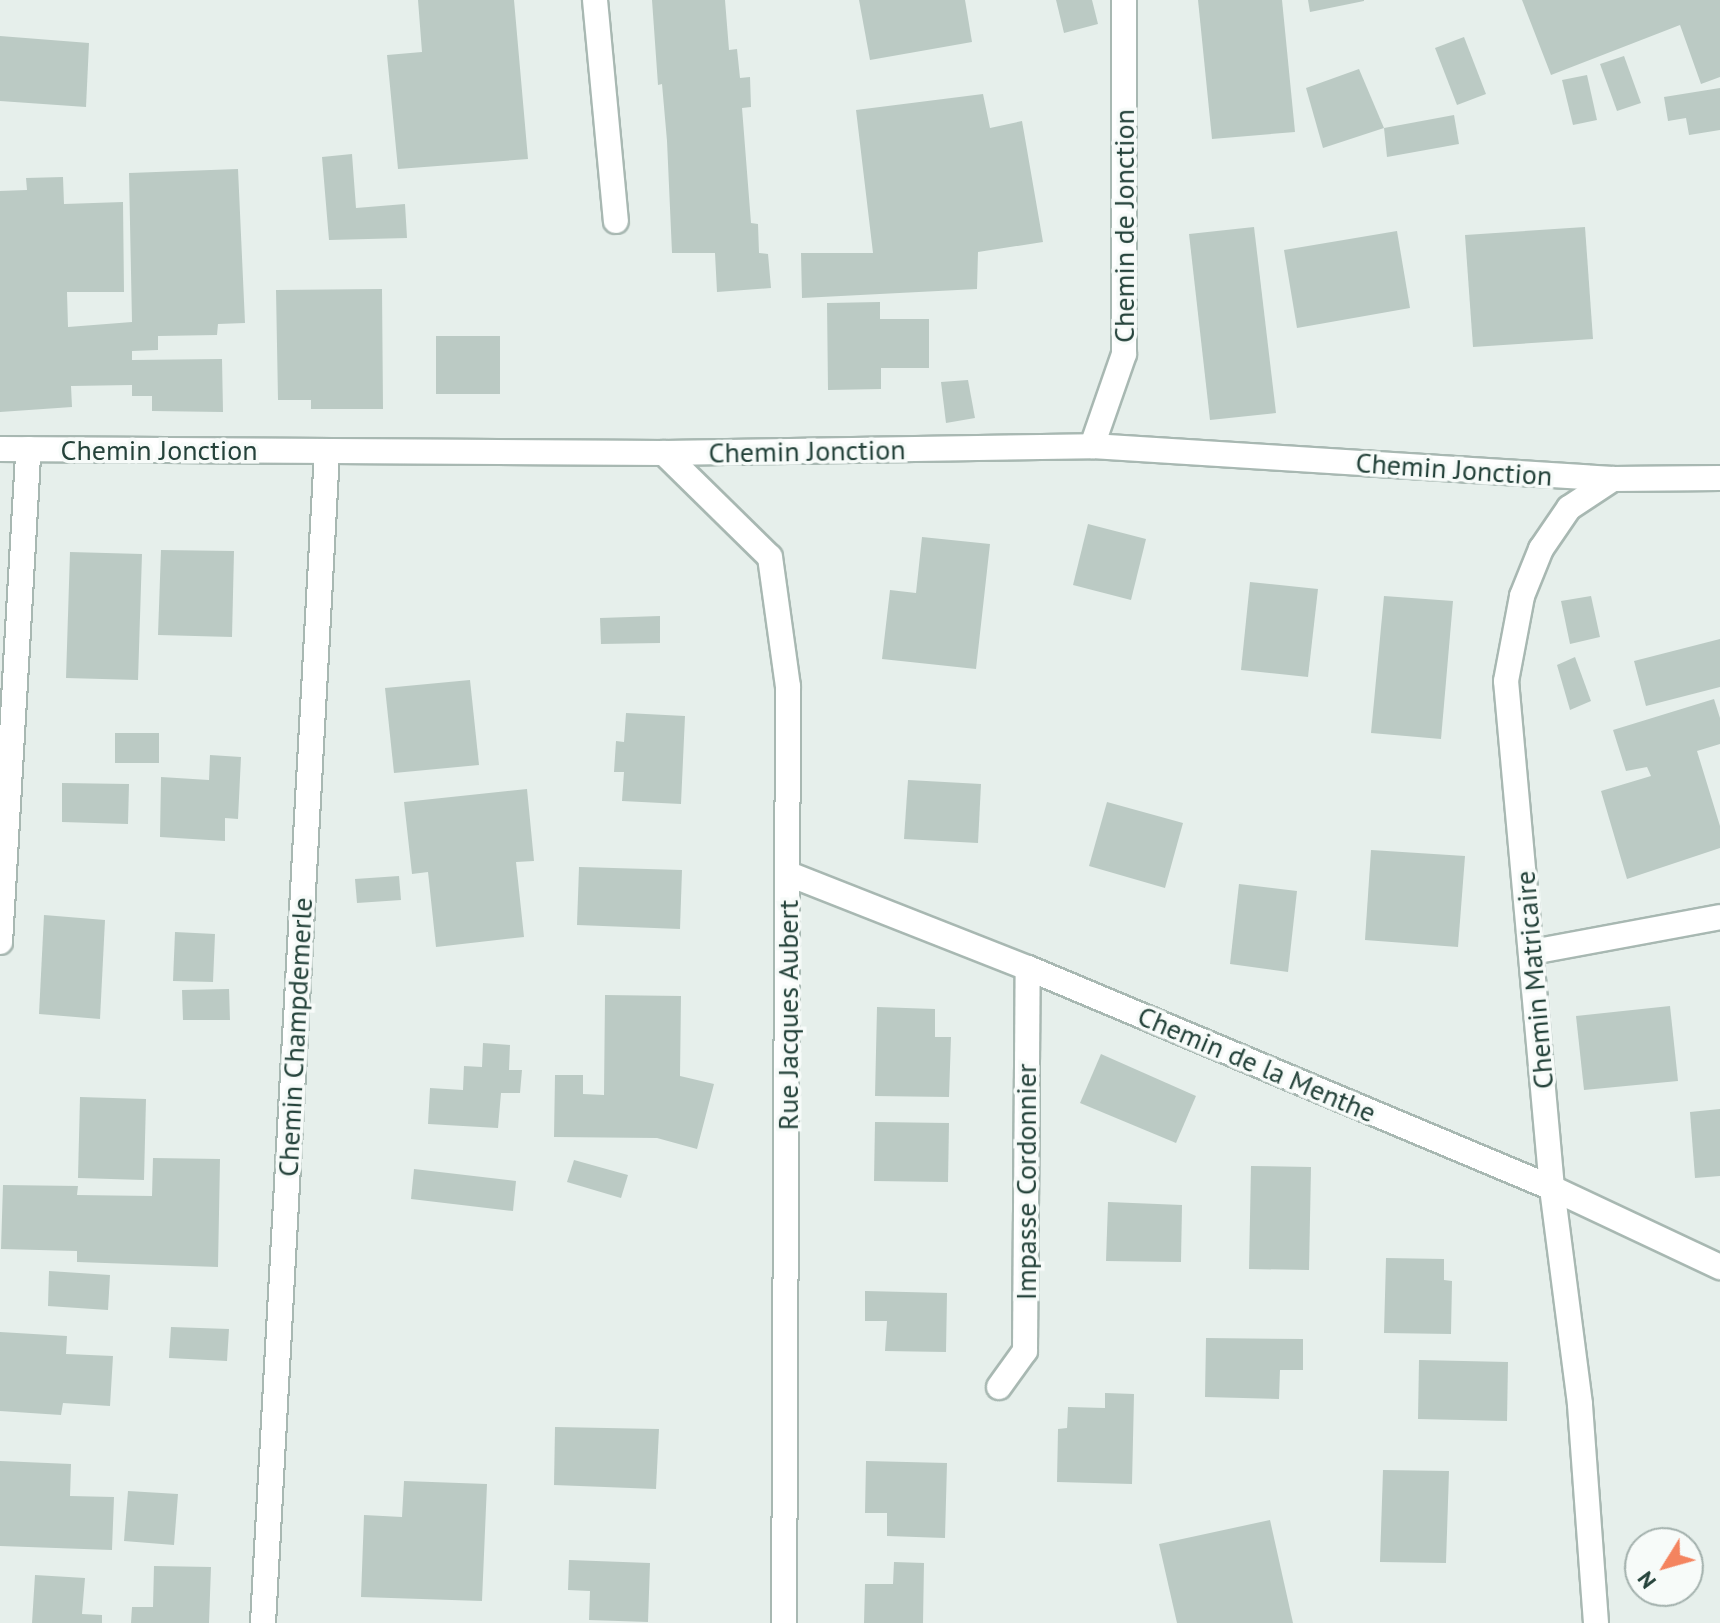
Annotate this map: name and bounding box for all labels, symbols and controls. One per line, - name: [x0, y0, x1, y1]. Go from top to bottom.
- street label: Chemin de Jonction: [1107, 109, 1141, 343]
- street label: Chemin Jonction: [708, 432, 906, 470]
- street label: Chemin Jonction: [61, 433, 257, 467]
- street label: Chemin Jonction: [1355, 445, 1553, 493]
- street label: Chemin Matricaire: [1508, 870, 1560, 1090]
- street label: Chemin Champdemerle: [271, 896, 319, 1178]
- street label: Rue Jacques Aubert: [771, 899, 805, 1131]
- street label: Chemin de la Menthe: [1133, 999, 1381, 1129]
- street label: Impasse Cordonnier: [1009, 1064, 1043, 1300]
- north arrow: [1624, 1527, 1704, 1607]
- text: N: [1631, 1566, 1662, 1594]

